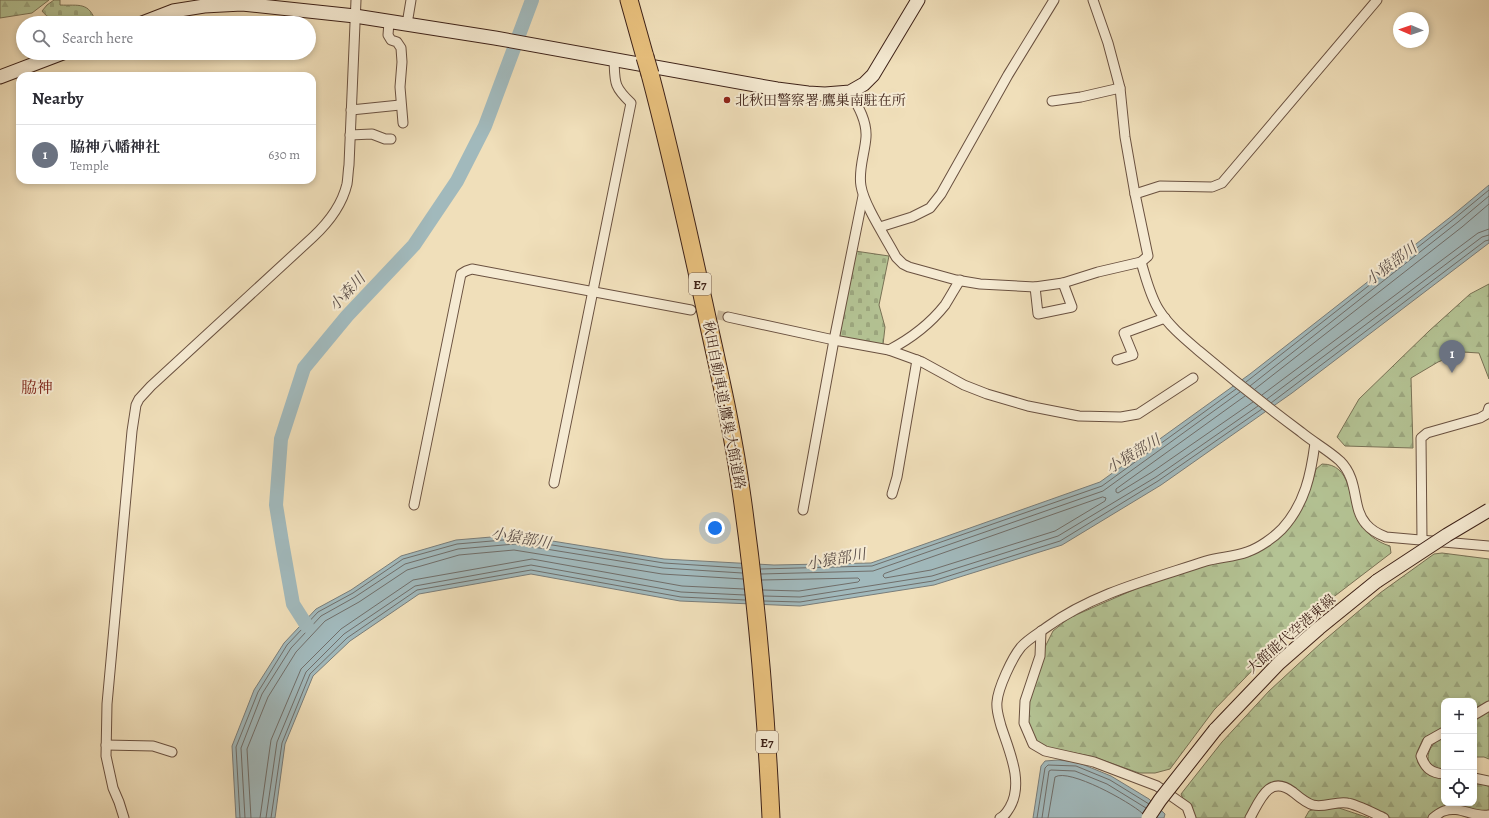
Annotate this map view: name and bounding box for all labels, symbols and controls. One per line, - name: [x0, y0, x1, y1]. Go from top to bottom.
- north arrow: [1393, 12, 1429, 48]
- search box: [16, 16, 316, 60]
- icon: search: [30, 27, 52, 49]
- text: Search here: [62, 28, 133, 48]
- text: Nearby: [32, 87, 83, 110]
- place label: 北秋田警察署 鷹巣南駐在所: [735, 91, 906, 110]
- marker: 北秋田警察署 鷹巣南駐在所: [722, 95, 732, 105]
- text: 脇神八幡神社: [70, 137, 160, 157]
- text: 1: [43, 146, 47, 163]
- text: 630 m: [268, 146, 300, 163]
- text: Temple: [70, 157, 109, 174]
- water label: 小猿部川: [1361, 237, 1423, 290]
- water label: 小森川: [324, 267, 371, 315]
- road number: E7: [689, 273, 711, 295]
- street label: 秋田自動車道;鷹巣大館道路: [698, 319, 750, 491]
- pin: 1: [1439, 340, 1465, 373]
- district label: 脇神: [21, 377, 53, 399]
- water label: 小猿部川: [1102, 429, 1166, 478]
- your location: [705, 518, 725, 538]
- water label: 小猿部川: [490, 523, 554, 553]
- water label: 小猿部川: [805, 544, 869, 574]
- street label: 大館能代空港東線: [1243, 590, 1339, 678]
- map controls: [1441, 698, 1477, 806]
- button: +: [1441, 698, 1477, 734]
- road number: E7: [756, 731, 778, 753]
- button: −: [1441, 734, 1477, 770]
- button: locate: [1441, 770, 1477, 806]

